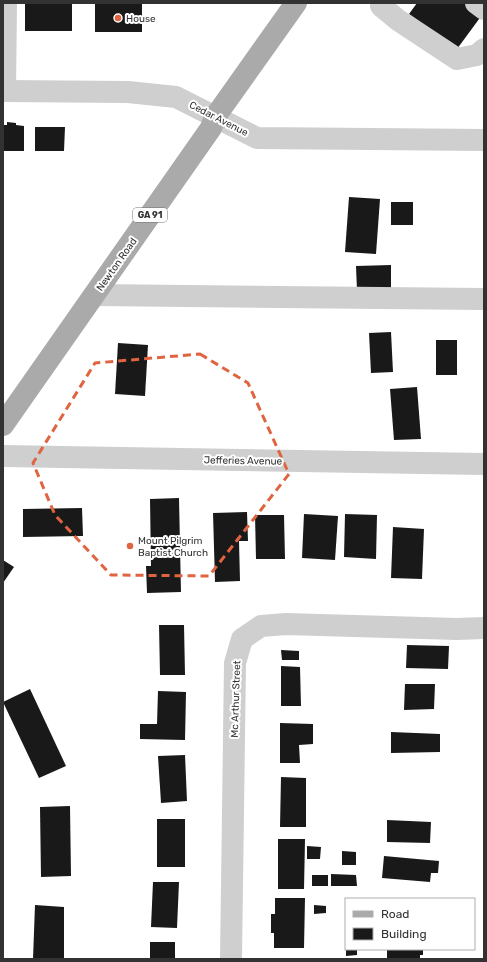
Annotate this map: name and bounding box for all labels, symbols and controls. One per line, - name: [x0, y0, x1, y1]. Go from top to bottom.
- marker: House: [113, 13, 123, 23]
- place label: House: [126, 13, 156, 25]
- street label: Cedar Avenue: [187, 99, 250, 139]
- road number: GA 91: [133, 208, 167, 222]
- street label: Newton Road: [94, 236, 140, 294]
- street label: Jefferies Avenue: [204, 454, 283, 468]
- place label: Mount Pilgrim Baptist Church: [138, 535, 208, 559]
- marker: Mount Pilgrim Baptist Church: [125, 541, 135, 551]
- street label: Mc Arthur Street: [229, 660, 243, 738]
- legend: [345, 898, 475, 950]
- text: Road: [381, 907, 409, 921]
- text: Building: [381, 927, 427, 941]

